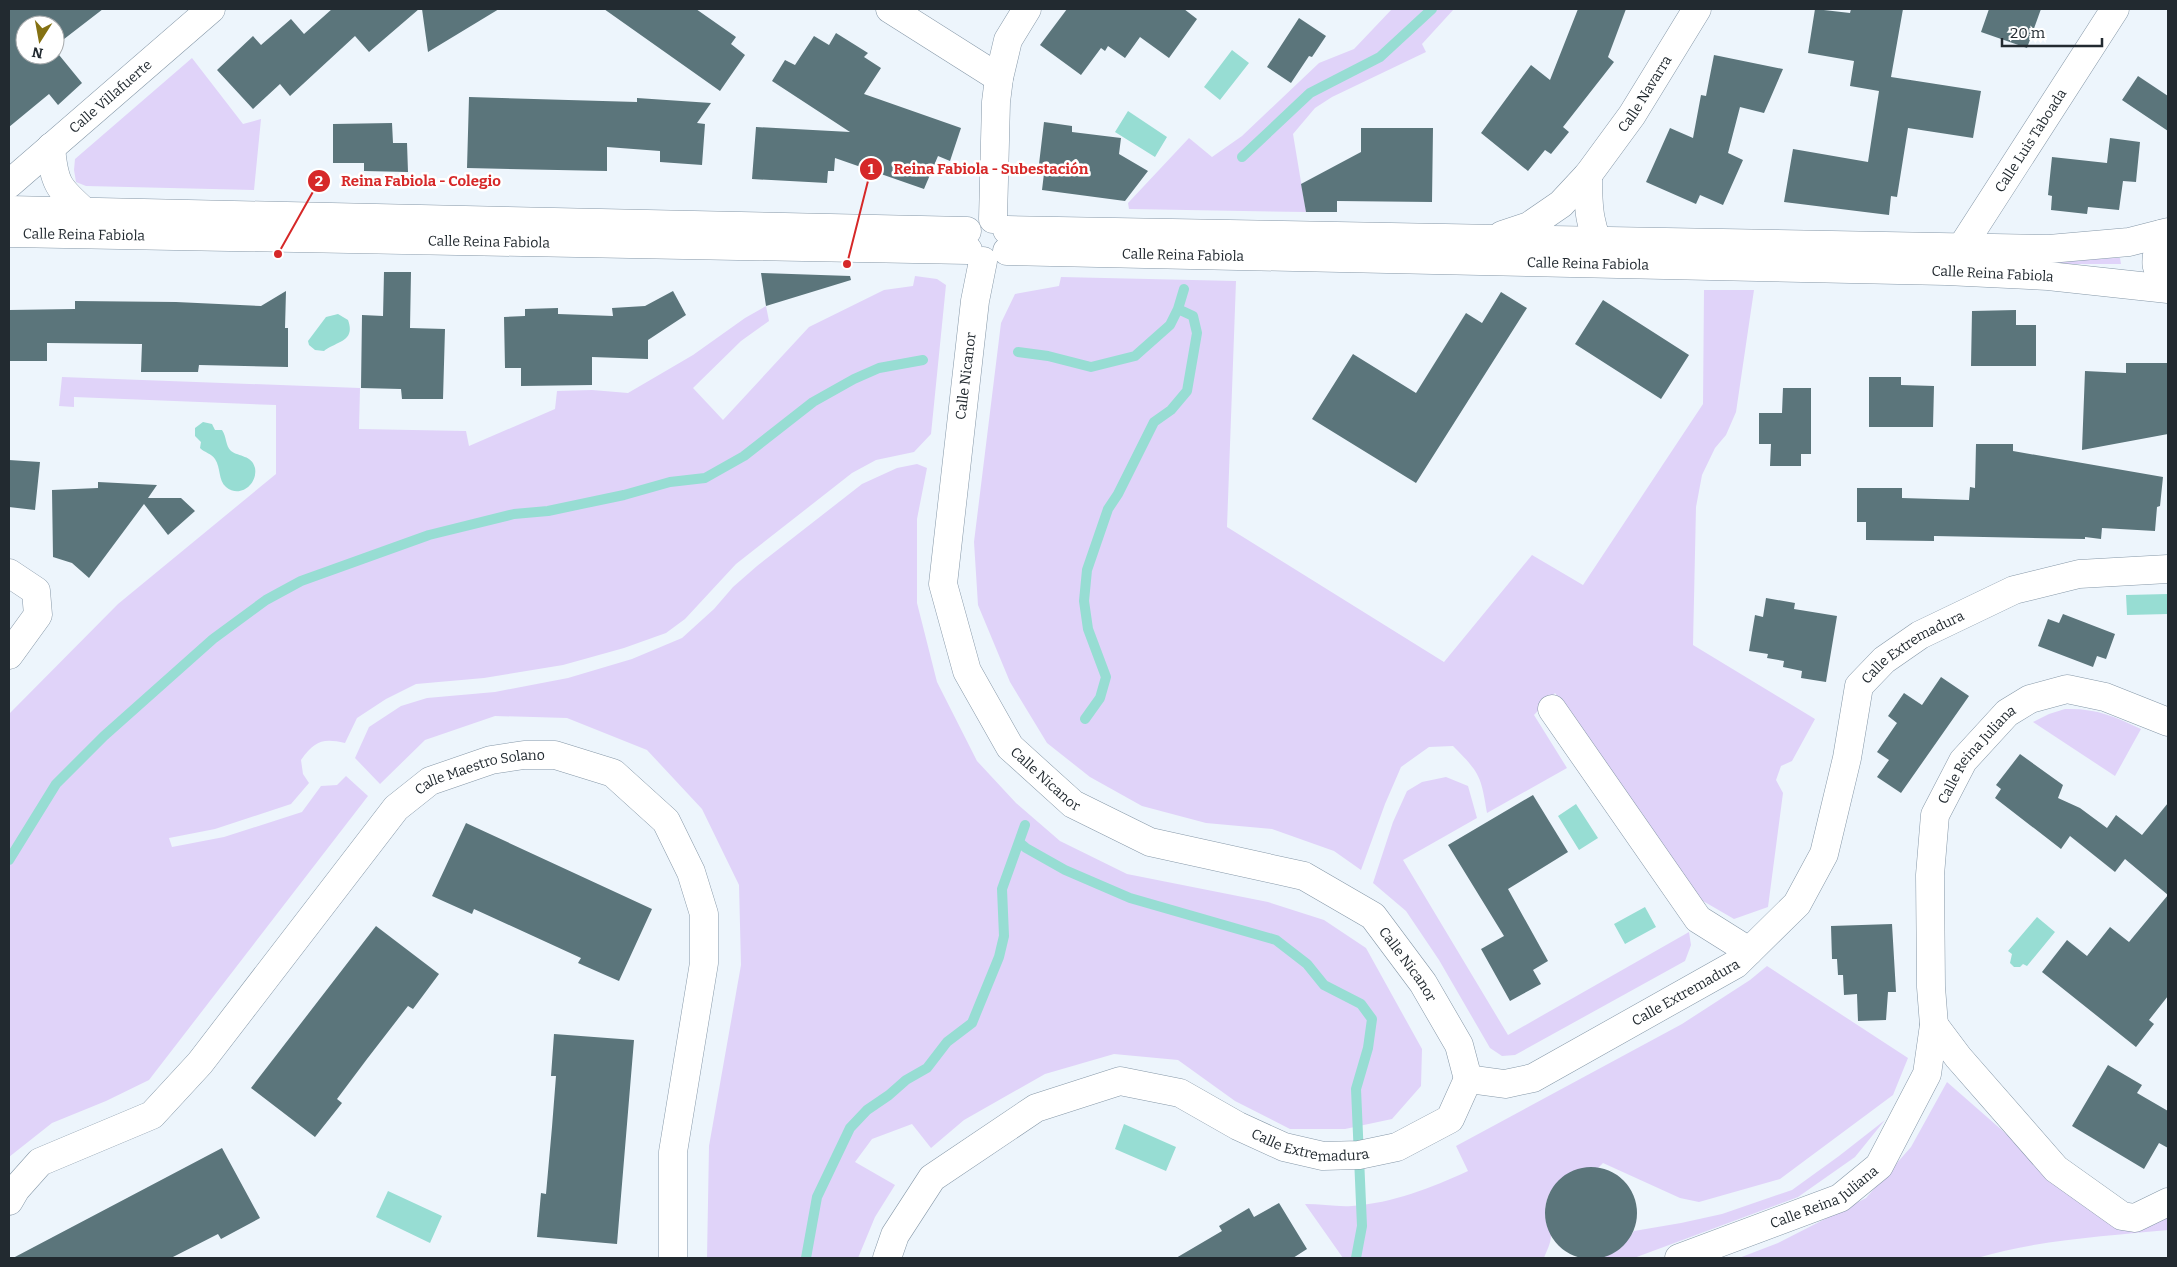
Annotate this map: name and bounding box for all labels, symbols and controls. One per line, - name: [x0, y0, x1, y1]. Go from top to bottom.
- north arrow: [15, 15, 65, 65]
- scale bar: [2002, 15, 2102, 47]
- text: 20 m: [2010, 24, 2046, 42]
- text: N: [31, 43, 45, 62]
- street label: Calle Navarra: [1614, 52, 1675, 135]
- street label: Calle Villafuerte: [65, 56, 155, 137]
- street label: Calle Luis Taboada: [1991, 85, 2070, 195]
- callout: Reina Fabiola - Subestación: [859, 154, 1098, 184]
- text: 1: [868, 160, 875, 178]
- text: Reina Fabiola - Subestación: [894, 160, 1089, 178]
- callout: Reina Fabiola - Colegio: [306, 166, 511, 196]
- text: 2: [315, 172, 323, 190]
- text: Reina Fabiola - Colegio: [341, 172, 501, 190]
- street label: Calle Reina Fabiola: [23, 225, 146, 244]
- street label: Calle Reina Fabiola: [428, 232, 550, 251]
- street label: Calle Reina Fabiola: [1122, 245, 1245, 265]
- street label: Calle Reina Fabiola: [1527, 254, 1649, 273]
- street label: Calle Reina Fabiola: [1932, 262, 2055, 285]
- street label: Calle Nicanor: [952, 331, 980, 421]
- street label: Calle Extremadura: [1857, 607, 1967, 687]
- street label: Calle Reina Juliana: [1934, 701, 2019, 807]
- street label: Calle Nicanor: [1007, 743, 1083, 815]
- street label: Calle Maestro Solano: [411, 746, 545, 798]
- street label: Calle Nicanor: [1375, 923, 1440, 1005]
- street label: Calle Extremadura: [1629, 955, 1743, 1029]
- street label: Calle Extremadura: [1249, 1125, 1371, 1165]
- street label: Calle Reina Juliana: [1768, 1162, 1882, 1232]

